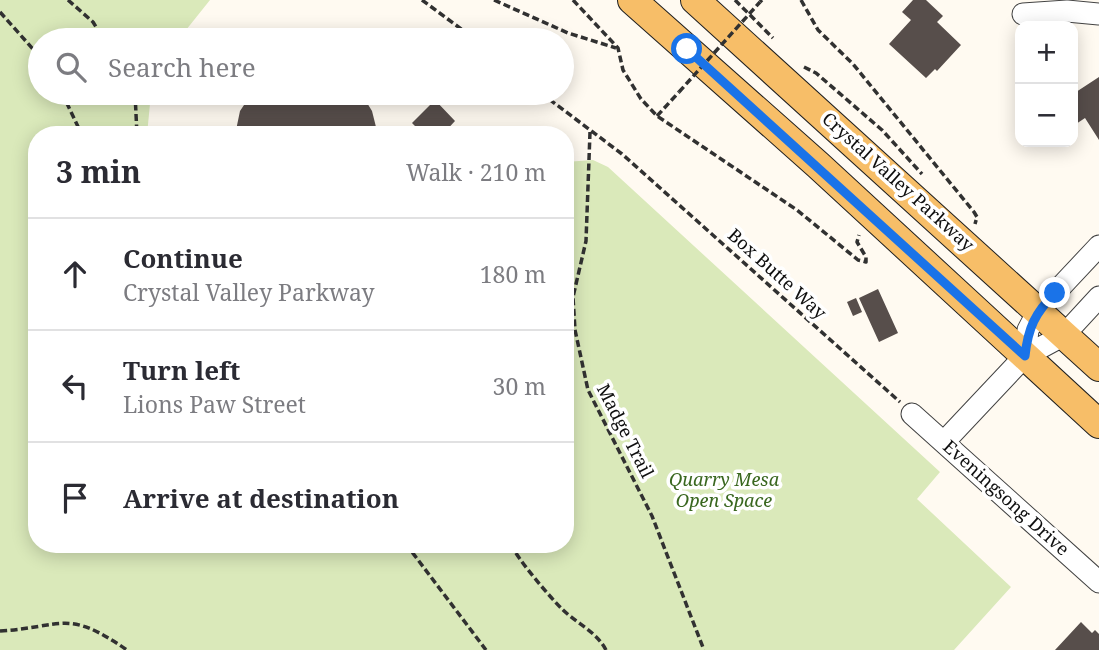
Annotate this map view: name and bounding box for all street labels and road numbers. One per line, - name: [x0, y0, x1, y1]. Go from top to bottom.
- street label: Crystal Valley Parkway: [817, 106, 980, 257]
- street label: Box Butte Way: [723, 223, 833, 325]
- street label: Madge Trail: [592, 379, 660, 482]
- street label: Eveningsong Drive: [939, 434, 1075, 560]

